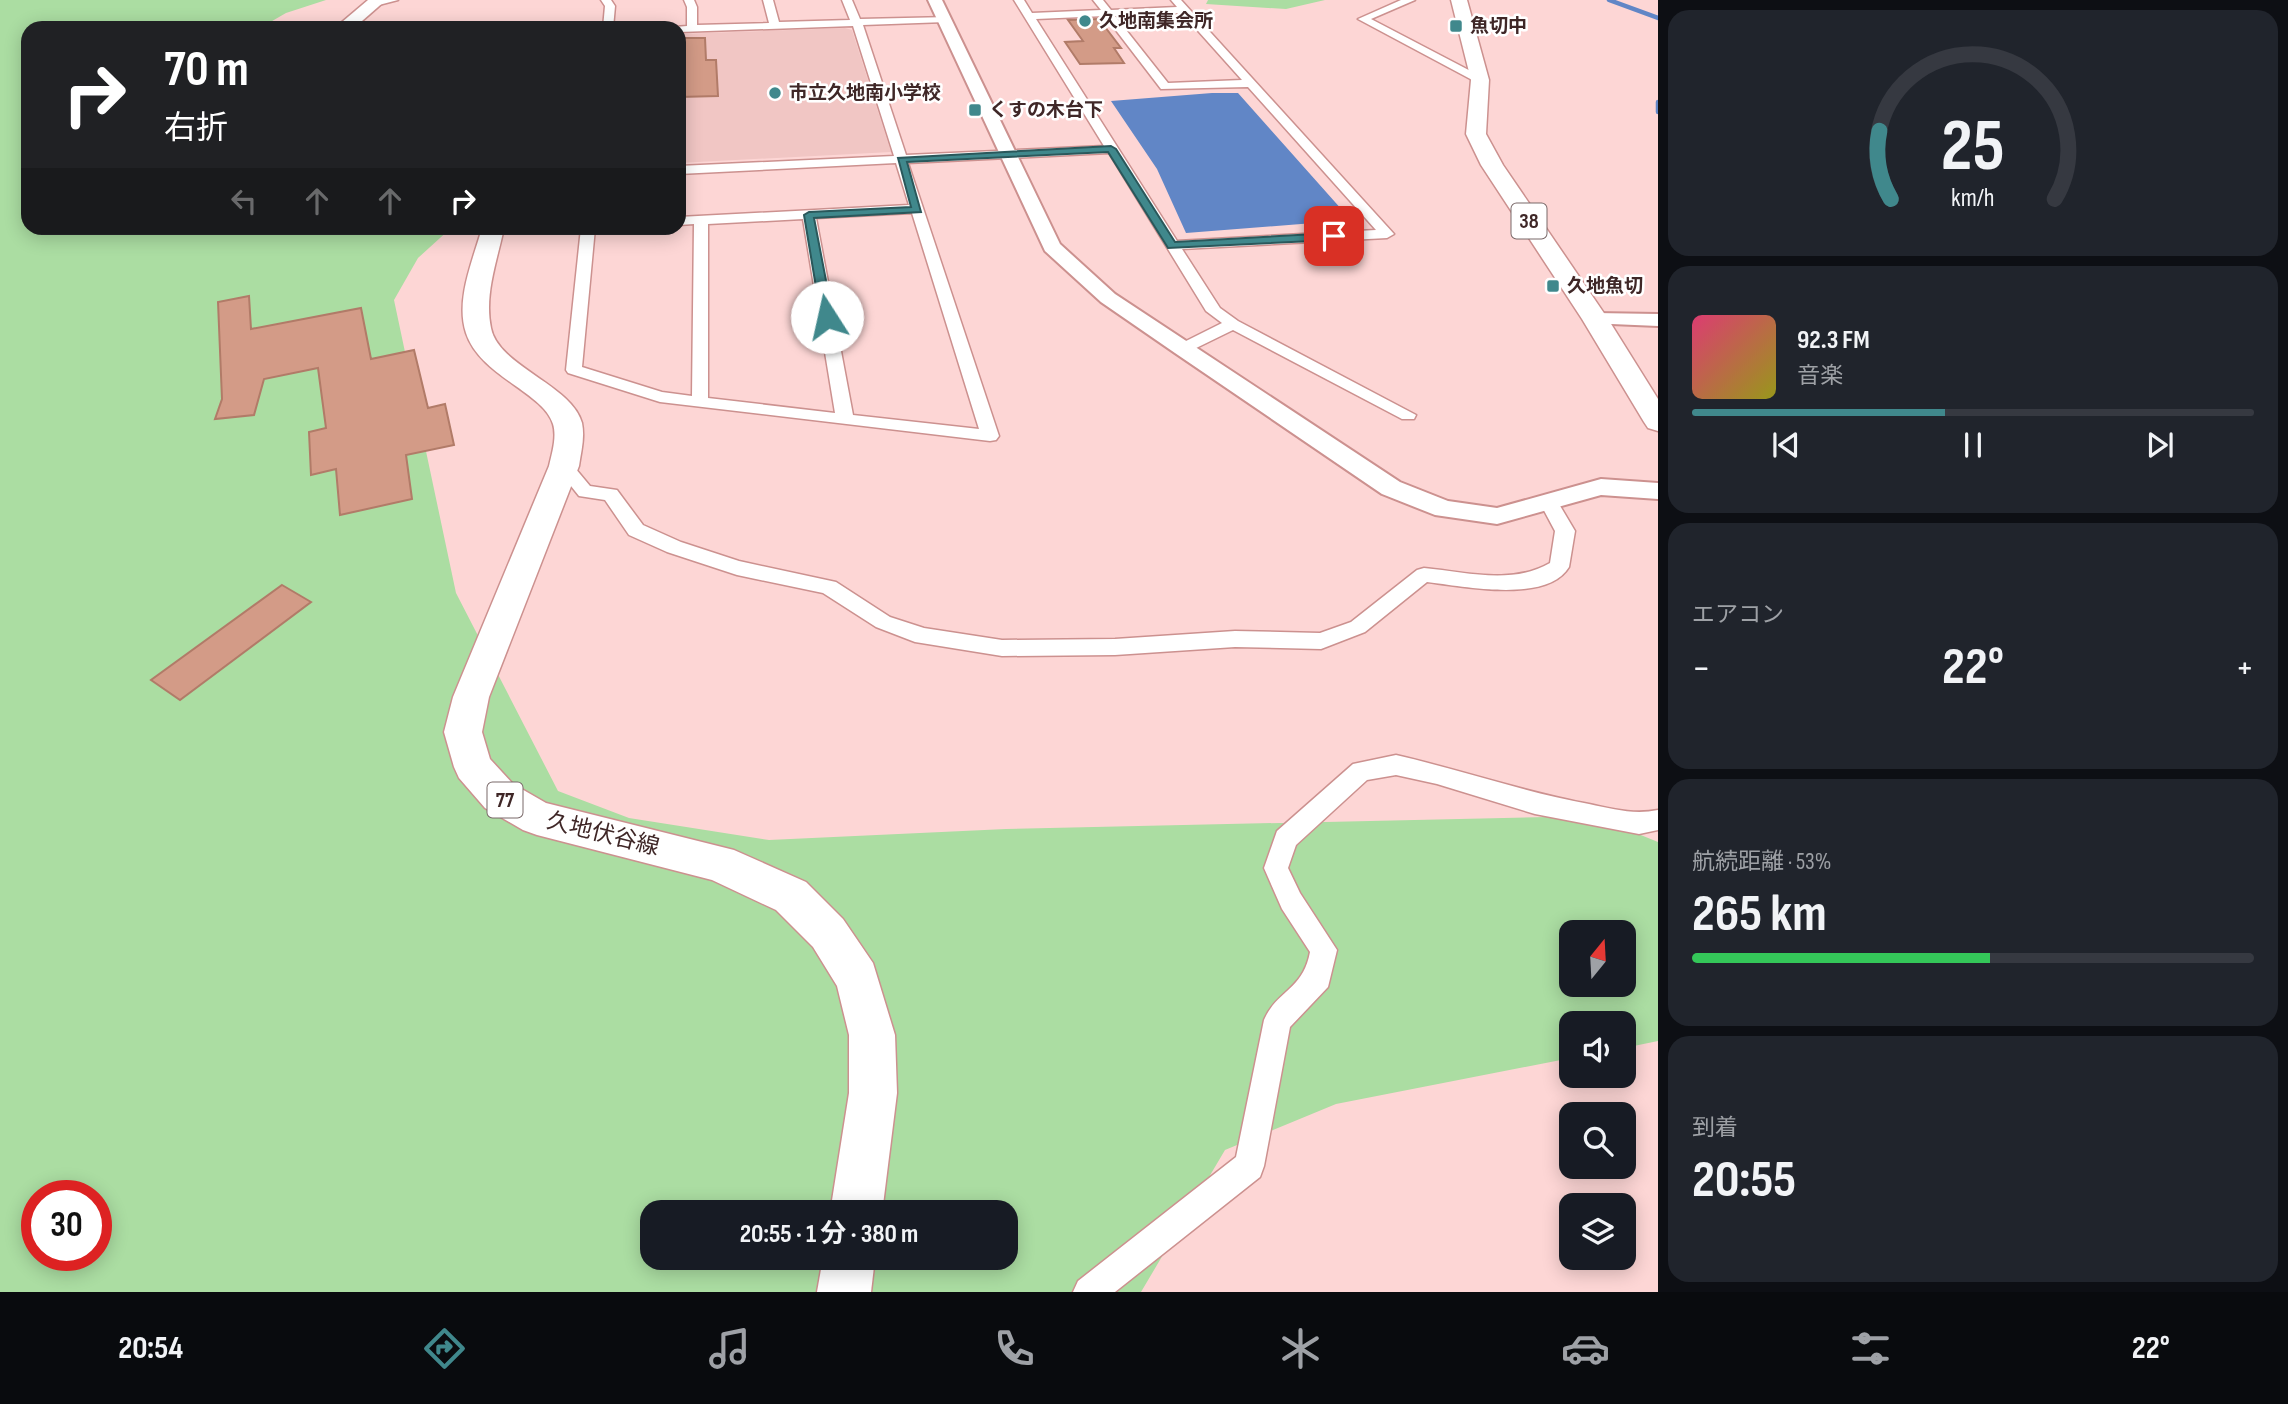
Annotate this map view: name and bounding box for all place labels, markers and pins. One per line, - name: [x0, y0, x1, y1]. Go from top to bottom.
- place label: 久地南集会所: [1099, 10, 1213, 33]
- marker: 久地南集会所: [1077, 13, 1093, 29]
- place label: 魚切中: [1470, 15, 1527, 38]
- marker: 魚切中: [1448, 18, 1464, 34]
- place label: 市立久地南小学校: [789, 82, 941, 105]
- marker: 市立久地南小学校: [767, 85, 783, 101]
- place label: くすの木台下: [989, 99, 1103, 122]
- marker: くすの木台下: [967, 102, 983, 118]
- pin: [1304, 206, 1364, 266]
- place label: 久地魚切: [1567, 275, 1643, 298]
- marker: 久地魚切: [1545, 278, 1561, 294]

